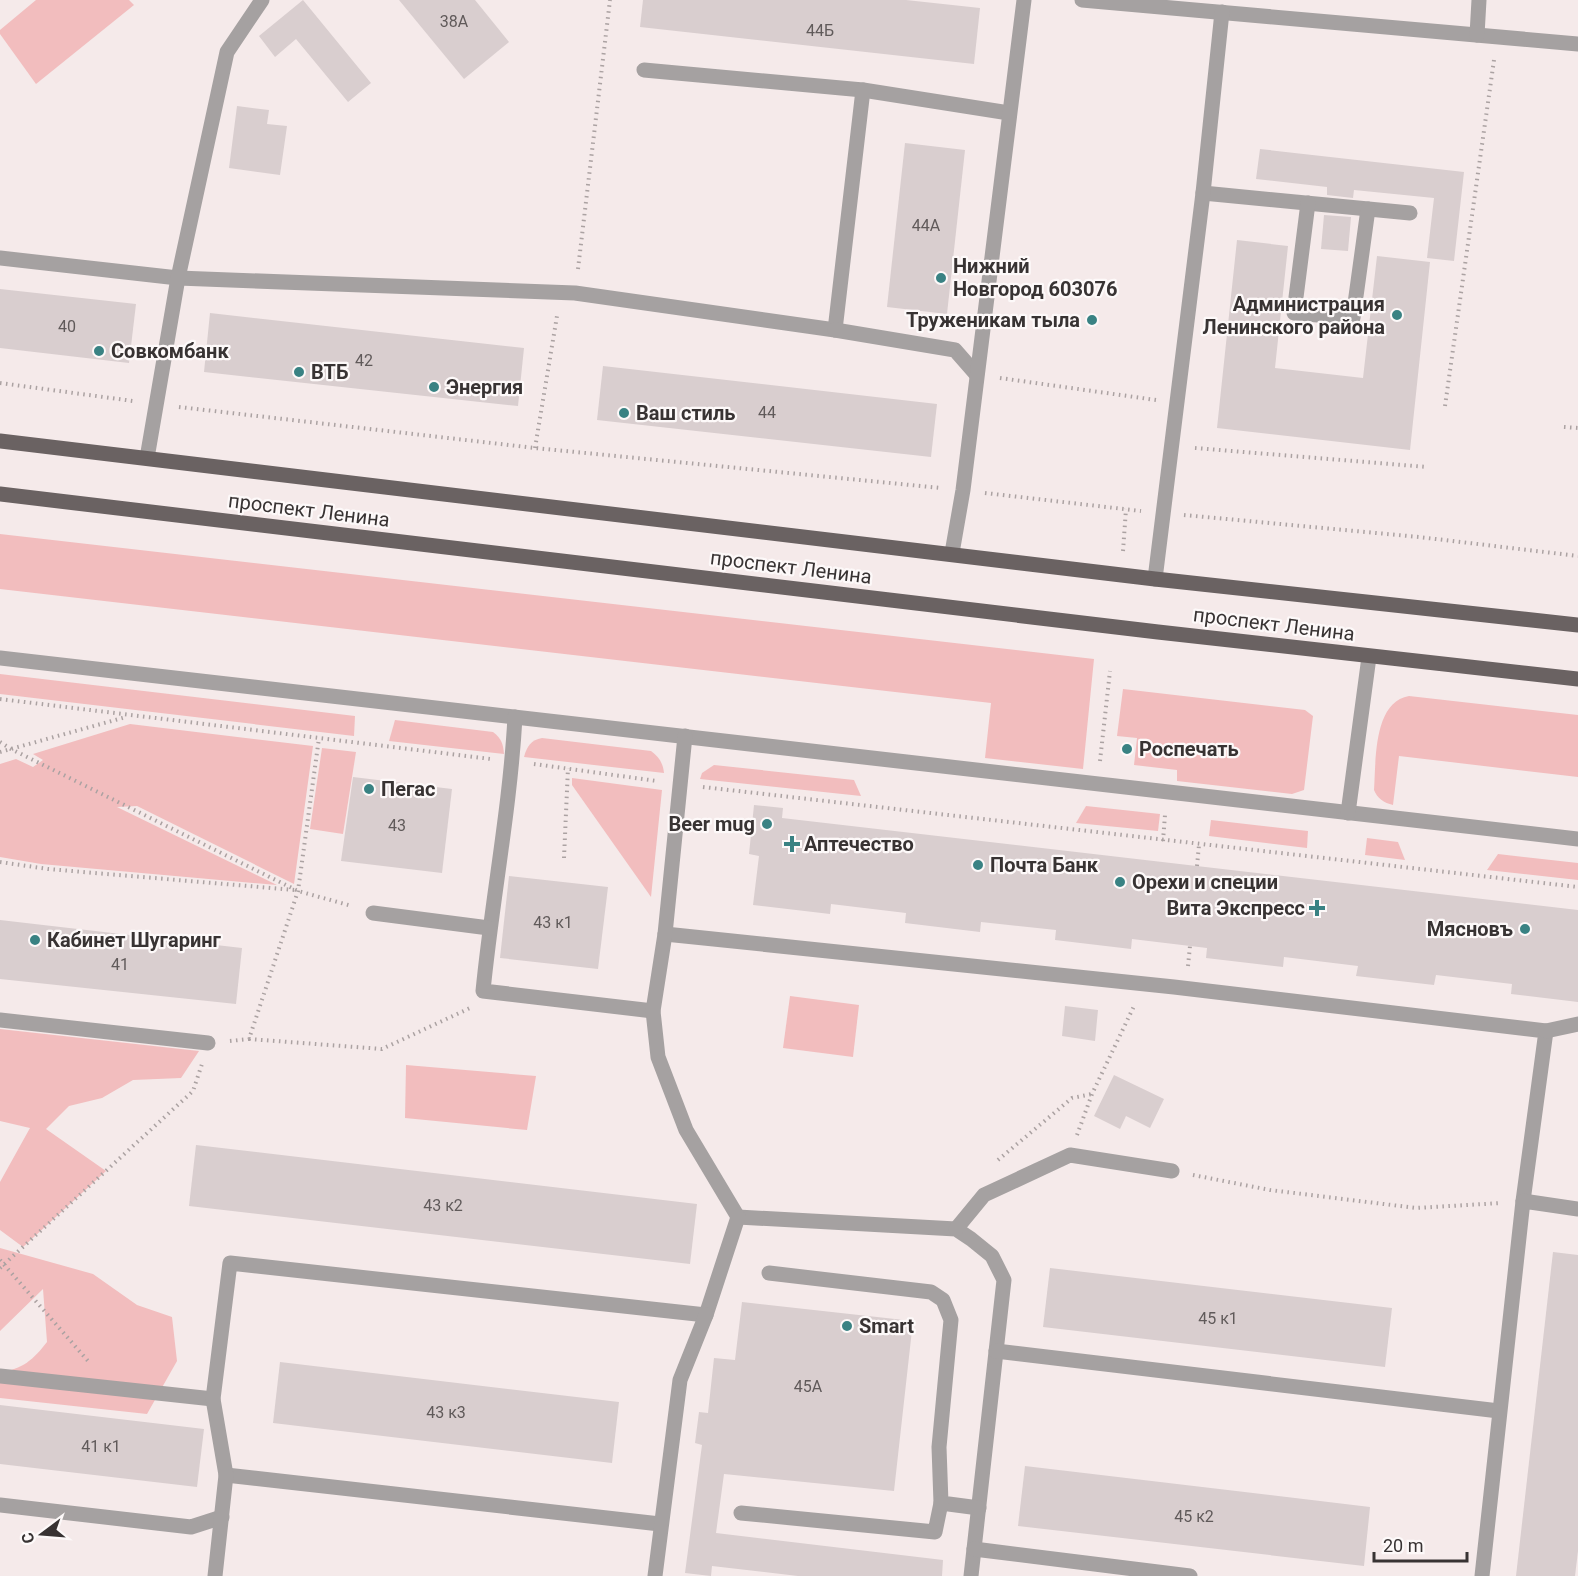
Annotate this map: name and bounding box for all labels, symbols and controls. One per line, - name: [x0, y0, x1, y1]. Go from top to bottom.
- house number: 38А: [440, 12, 469, 31]
- house number: 44Б: [806, 21, 834, 40]
- house number: 44А: [912, 216, 941, 235]
- place label: Нижний Новгород 603076: [953, 254, 1117, 301]
- marker: Нижний Новгород 603076: [934, 271, 948, 285]
- place label: Администрация Ленинского района: [1203, 292, 1385, 339]
- place label: Труженикам тыла: [906, 308, 1080, 332]
- marker: Администрация Ленинского района: [1390, 308, 1404, 322]
- marker: Труженикам тыла: [1085, 313, 1099, 327]
- house number: 40: [58, 317, 76, 336]
- place label: Совкомбанк: [111, 339, 229, 363]
- marker: Совкомбанк: [92, 344, 106, 358]
- house number: 42: [355, 351, 373, 370]
- place label: ВТБ: [311, 360, 348, 384]
- marker: ВТБ: [292, 365, 306, 379]
- place label: Энергия: [446, 375, 523, 399]
- marker: Энергия: [427, 380, 441, 394]
- place label: Ваш стиль: [636, 401, 735, 425]
- house number: 44: [758, 403, 776, 422]
- marker: Ваш стиль: [617, 406, 631, 420]
- street label: проспект Ленина: [227, 488, 391, 532]
- street label: проспект Ленина: [709, 545, 873, 589]
- street label: проспект Ленина: [1192, 602, 1356, 646]
- place label: Роспечать: [1139, 737, 1239, 761]
- marker: Роспечать: [1120, 742, 1134, 756]
- place label: Пегас: [381, 777, 435, 801]
- marker: Пегас: [362, 782, 376, 796]
- place label: Beer mug: [668, 812, 755, 836]
- house number: 43: [388, 816, 406, 835]
- marker: Beer mug: [760, 817, 774, 831]
- place label: Аптечество: [804, 832, 914, 856]
- marker: Аптечество: [785, 837, 799, 851]
- place label: Почта Банк: [990, 853, 1099, 877]
- marker: Почта Банк: [971, 858, 985, 872]
- place label: Орехи и специи: [1132, 870, 1278, 894]
- marker: Орехи и специи: [1113, 875, 1127, 889]
- place label: Вита Экспресс: [1166, 896, 1305, 920]
- marker: Вита Экспресс: [1310, 901, 1324, 915]
- house number: 43 к1: [533, 913, 573, 932]
- place label: Мясновъ: [1427, 917, 1513, 941]
- marker: Мясновъ: [1518, 922, 1532, 936]
- place label: Кабинет Шугаринг: [47, 928, 222, 952]
- marker: Кабинет Шугаринг: [28, 933, 42, 947]
- house number: 41: [111, 955, 129, 974]
- house number: 43 к2: [423, 1196, 463, 1215]
- house number: 45 к1: [1198, 1309, 1238, 1328]
- place label: Smart: [859, 1314, 914, 1338]
- marker: Smart: [840, 1319, 854, 1333]
- house number: 45А: [794, 1377, 823, 1396]
- house number: 43 к3: [426, 1403, 466, 1422]
- house number: 41 к1: [81, 1437, 121, 1456]
- north arrow: [12, 1504, 72, 1564]
- house number: 45 к2: [1174, 1507, 1214, 1526]
- scale bar: [1374, 1525, 1467, 1563]
- text: С: [17, 1530, 39, 1546]
- text: 20 m: [1383, 1535, 1423, 1556]

